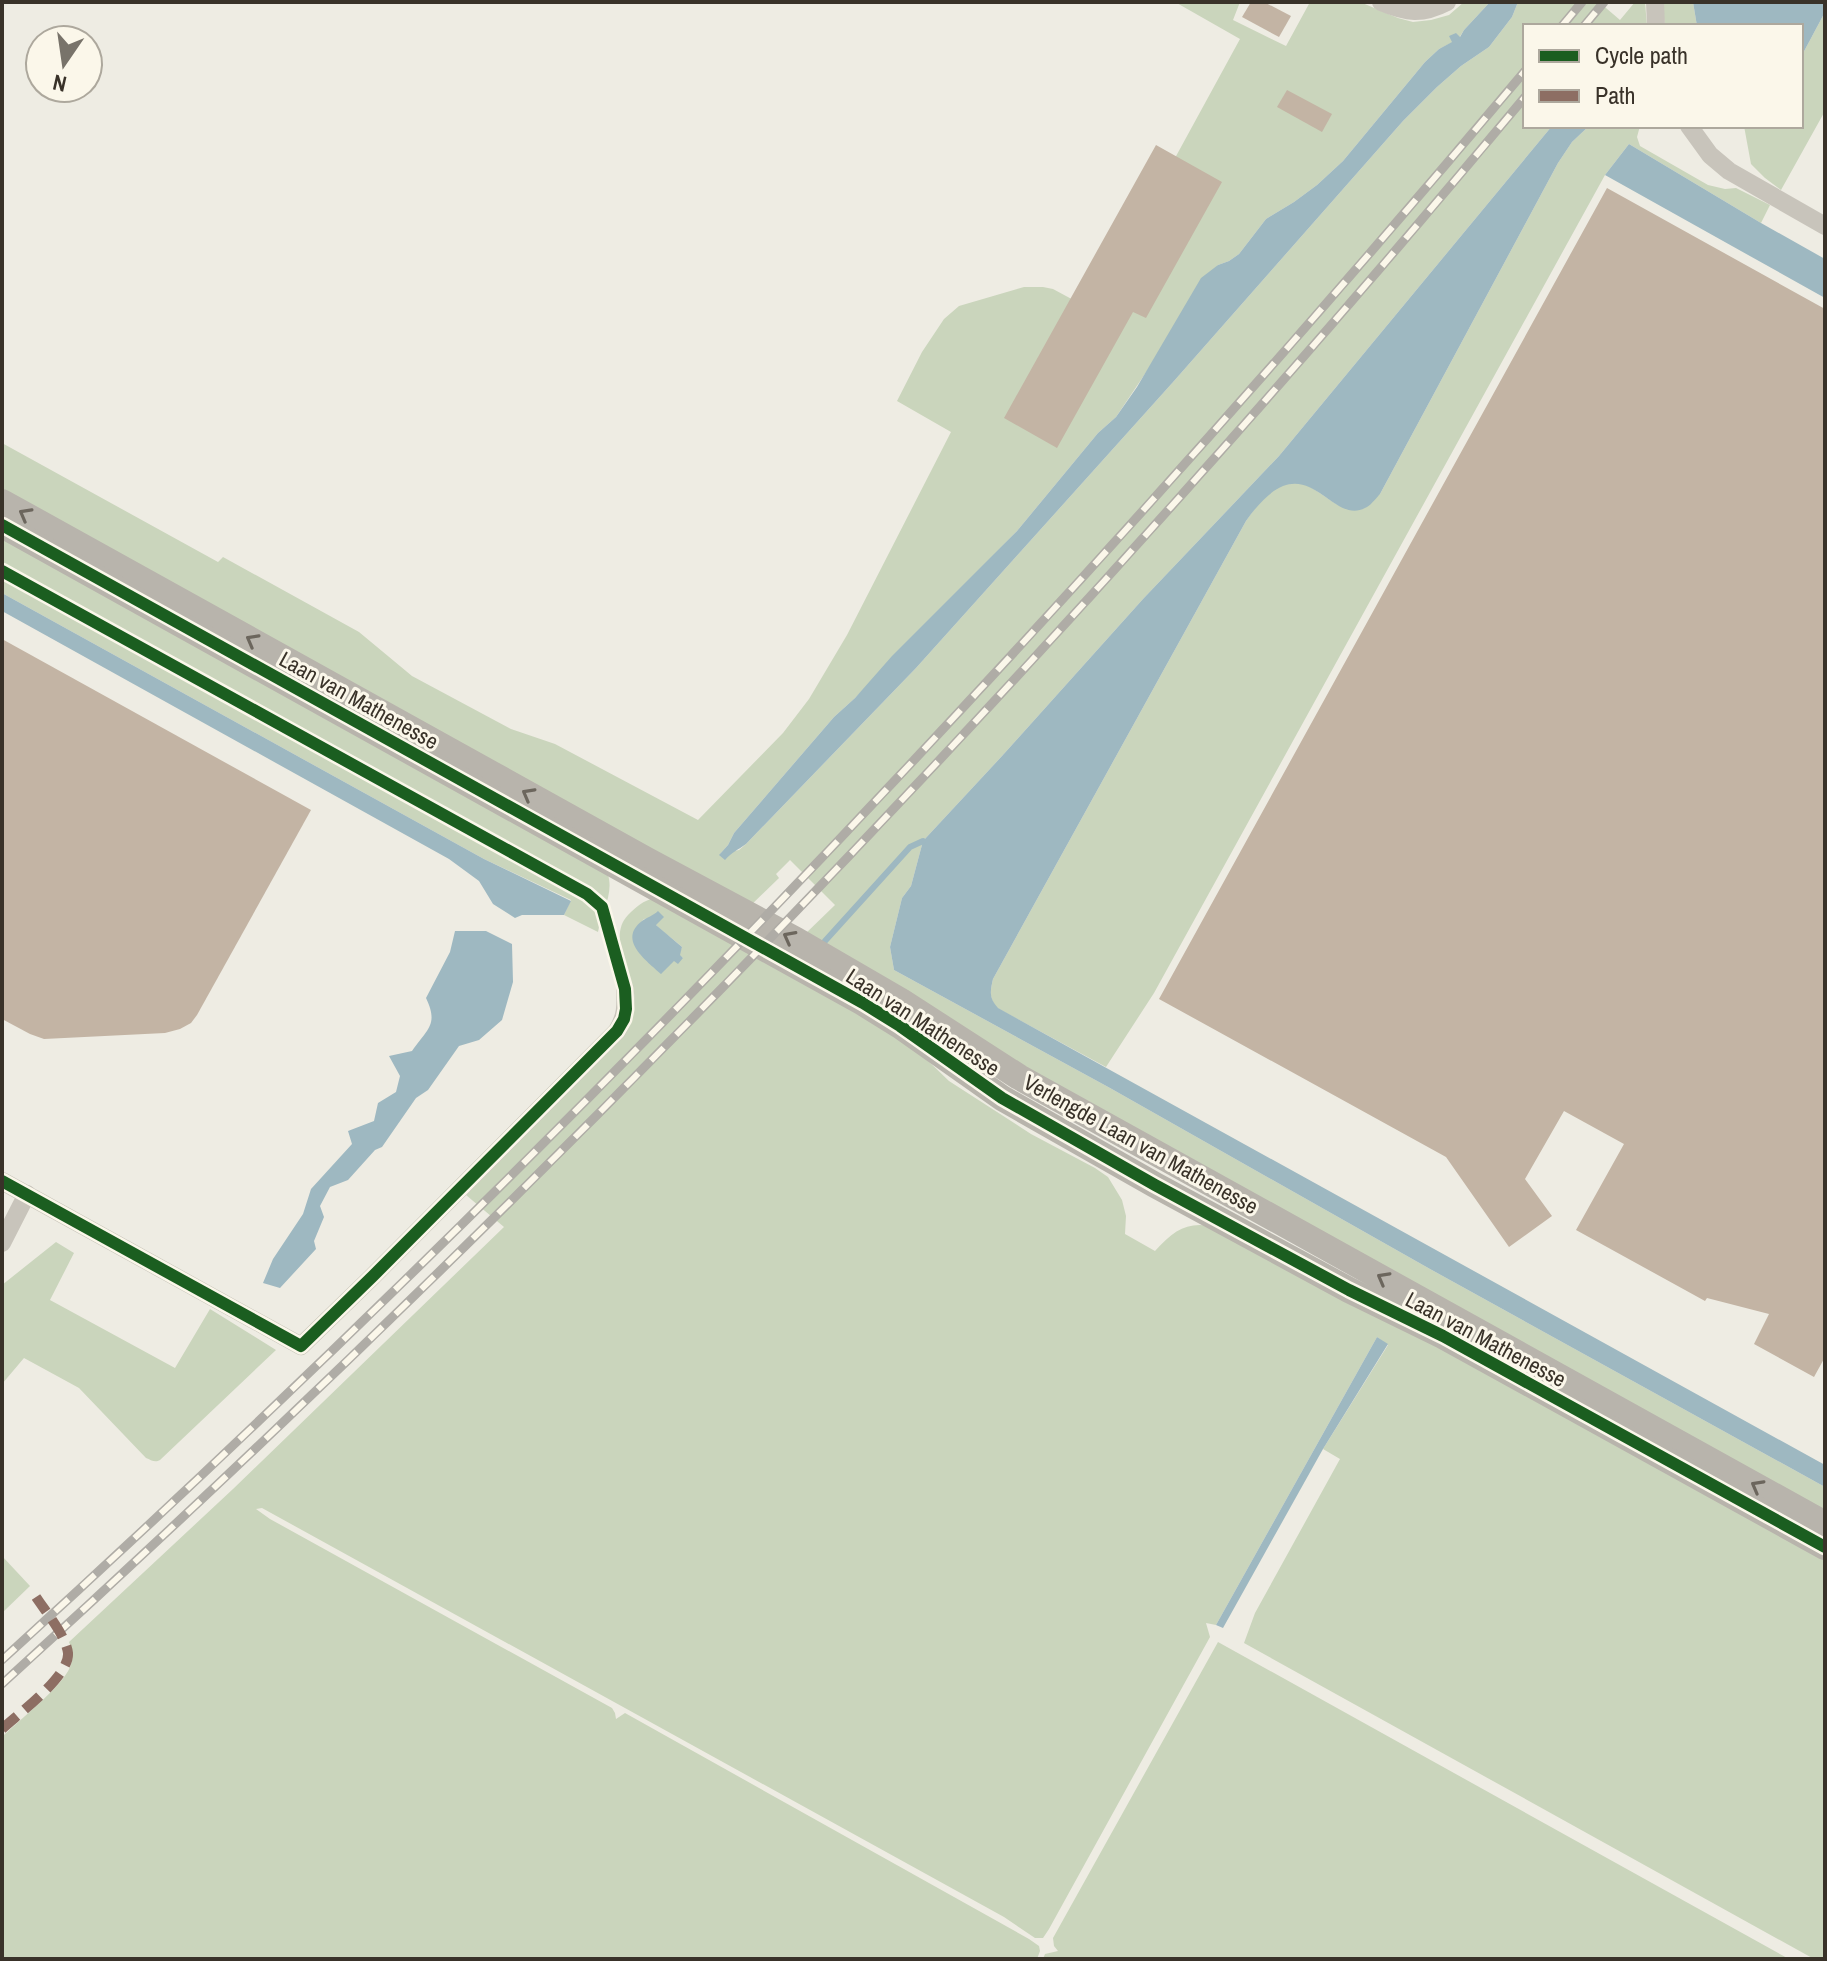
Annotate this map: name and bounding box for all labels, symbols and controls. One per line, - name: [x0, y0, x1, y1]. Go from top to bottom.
- north arrow: [24, 24, 104, 104]
- legend: [1523, 24, 1803, 128]
- text: Cycle path: [1595, 39, 1688, 71]
- text: N: [50, 67, 69, 100]
- text: Path: [1595, 79, 1636, 111]
- one-way arrow: [19, 508, 34, 524]
- one-way arrow: [246, 635, 260, 650]
- street label: Laan van Mathenesse: [274, 644, 444, 756]
- one-way arrow: [523, 788, 537, 804]
- one-way arrow: [783, 931, 798, 947]
- street label: Laan van Mathenesse: [840, 961, 1006, 1083]
- street label: Verlengde Laan van Mathenesse: [1018, 1067, 1264, 1221]
- one-way arrow: [1377, 1272, 1391, 1288]
- street label: Laan van Mathenesse: [1401, 1284, 1571, 1394]
- one-way arrow: [1751, 1480, 1766, 1496]

